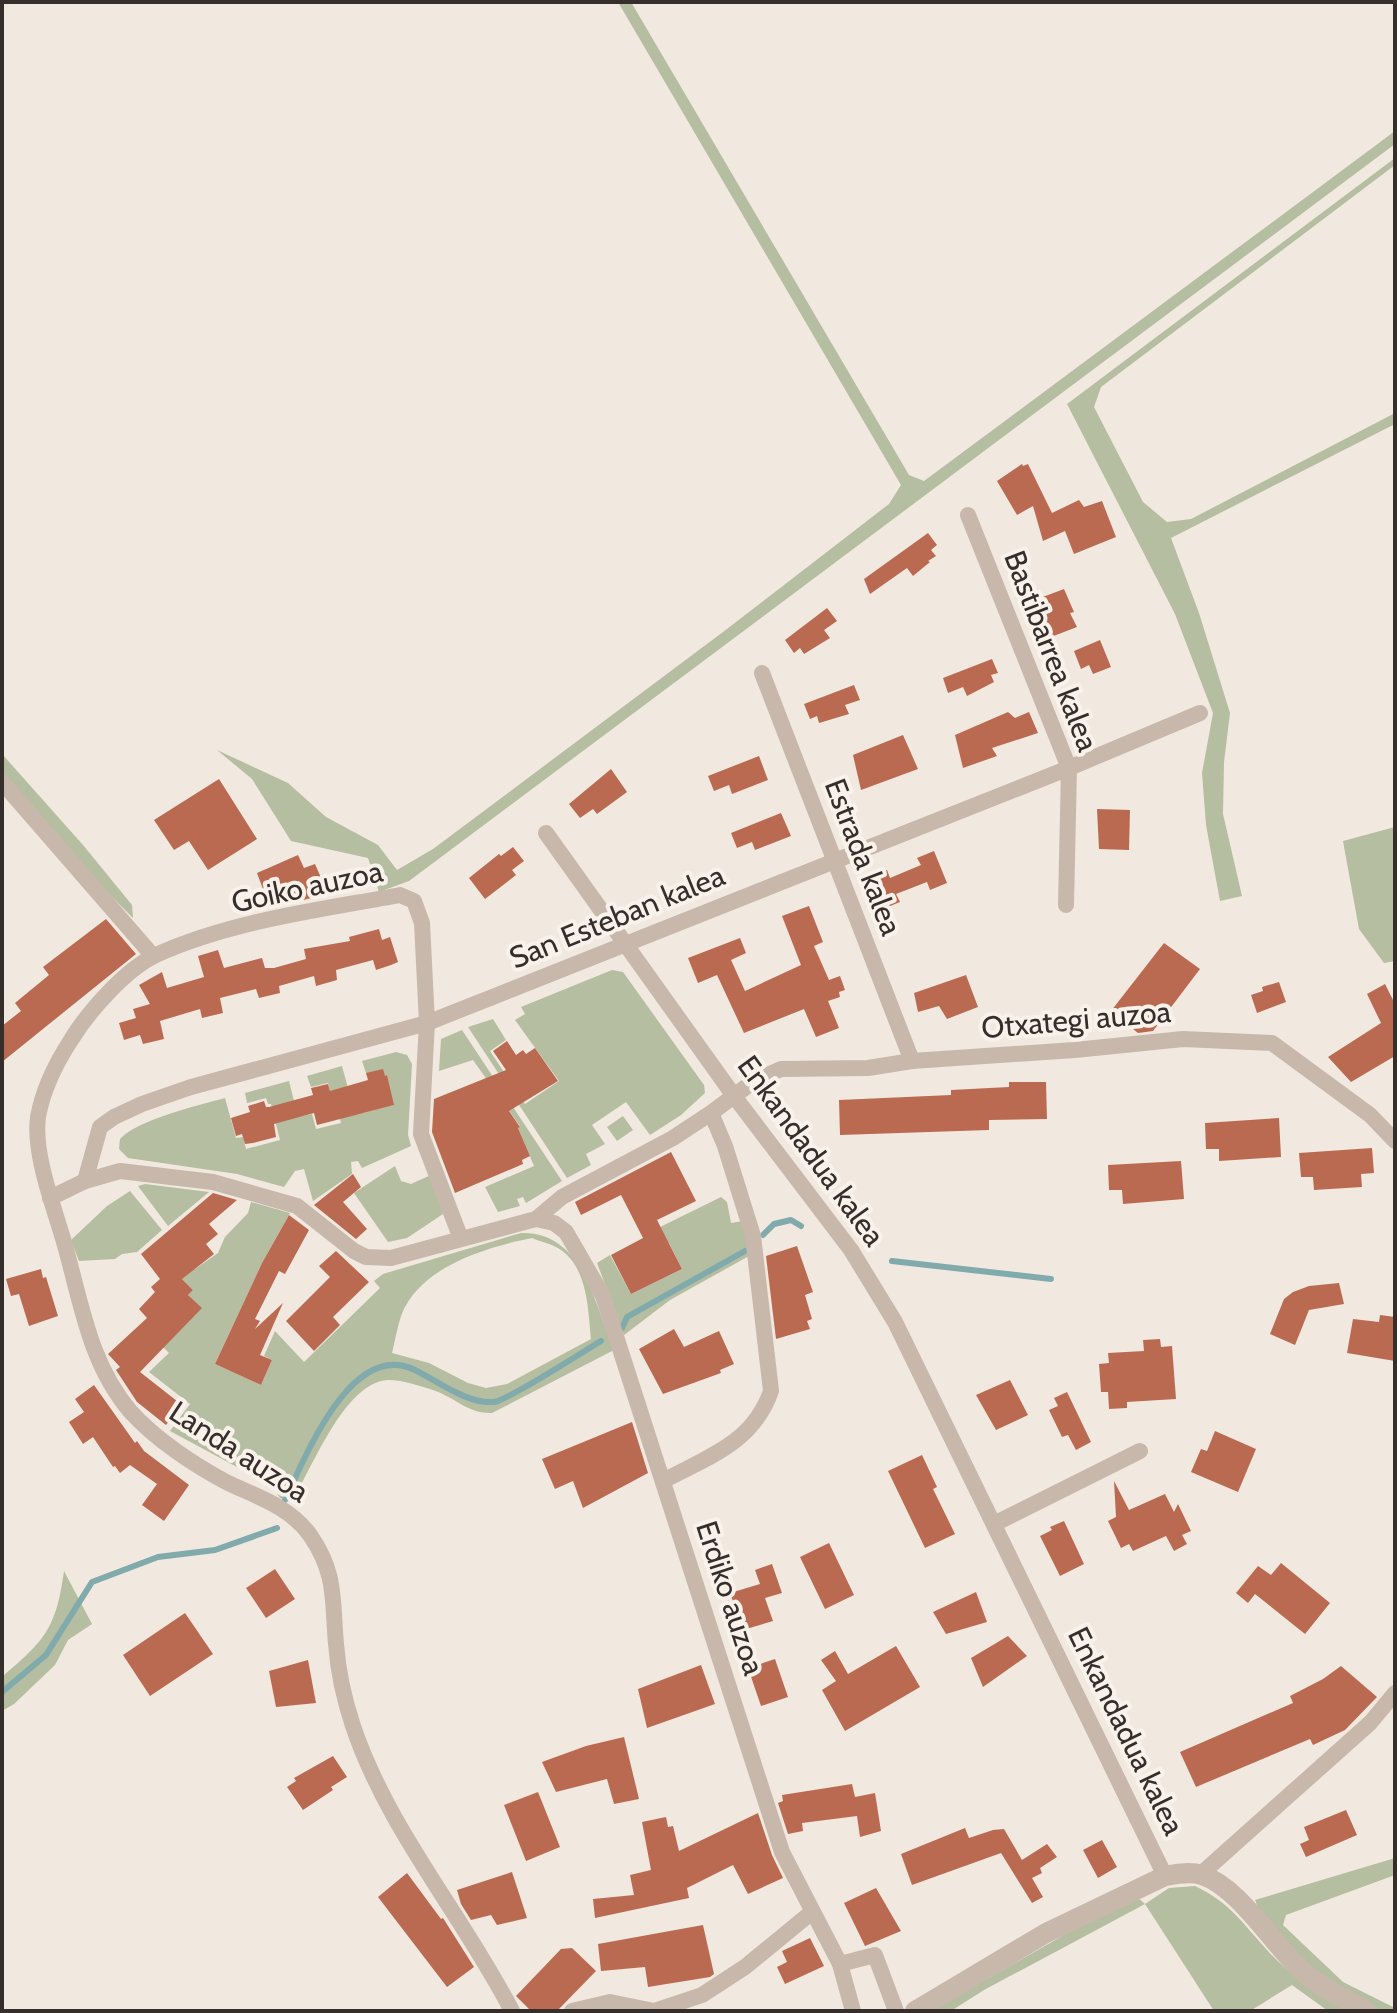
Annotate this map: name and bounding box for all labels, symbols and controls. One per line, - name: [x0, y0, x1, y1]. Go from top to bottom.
- street label: Bastibarrea kalea: [996, 545, 1107, 757]
- street label: Estrada kalea: [817, 773, 910, 941]
- street label: Goiko auzoa: [228, 852, 387, 921]
- street label: San Esteban kalea: [504, 856, 730, 977]
- street label: Otxategi auzoa: [980, 993, 1173, 1046]
- street label: Enkandadua kalea: [730, 1048, 893, 1254]
- street label: Landa auzoa: [163, 1393, 316, 1511]
- street label: Erdiko auzoa: [688, 1516, 773, 1680]
- street label: Enkandadua kalea: [1060, 1621, 1193, 1841]

